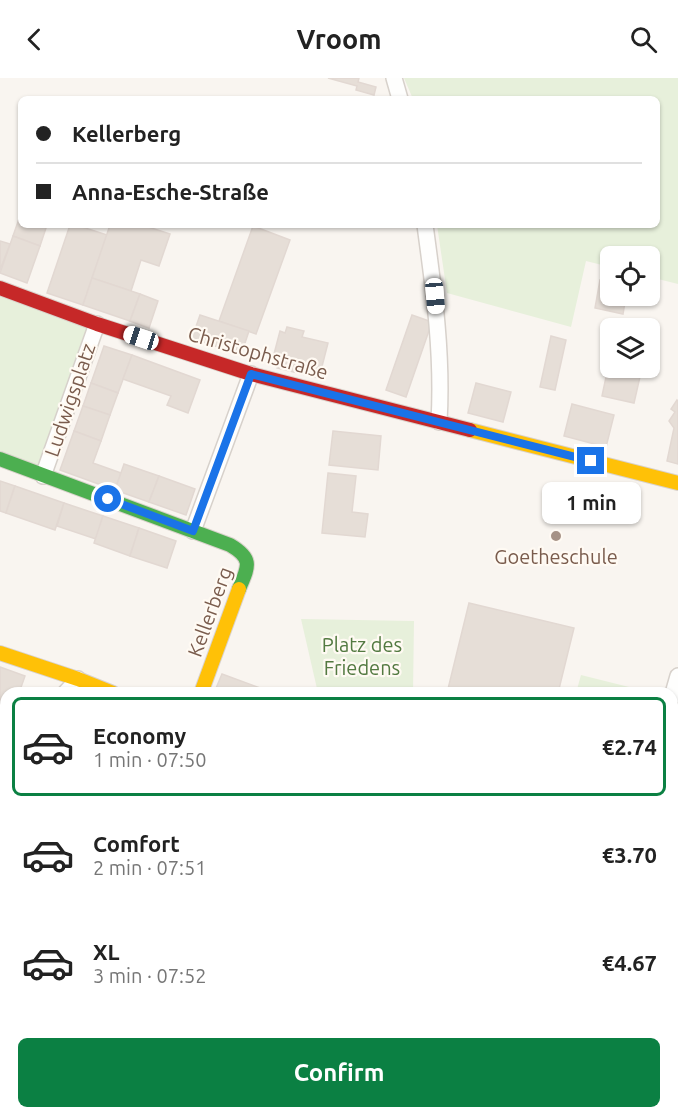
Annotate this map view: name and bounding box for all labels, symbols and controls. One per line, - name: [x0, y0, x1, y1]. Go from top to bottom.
- icon: back: [18, 23, 51, 56]
- icon: search: [627, 23, 660, 56]
- text: Vroom: [297, 24, 381, 54]
- text: Kellerberg: [72, 121, 181, 146]
- text: Anna-Esche-Straße: [72, 179, 269, 204]
- map controls: [600, 246, 660, 378]
- button: locate: [600, 246, 660, 306]
- car: [424, 277, 446, 315]
- button: layers: [600, 318, 660, 378]
- street label: Christophstraße: [185, 321, 331, 384]
- car: [121, 324, 161, 352]
- street label: Ludwigsplatz: [39, 340, 100, 459]
- route end: [577, 447, 604, 474]
- callout: 1 min: [542, 482, 640, 524]
- route start: [94, 485, 121, 512]
- text: 1 min: [566, 491, 617, 514]
- marker: Goetheschule: [549, 529, 563, 543]
- place label: Goetheschule: [494, 545, 618, 568]
- street label: Kellerberg: [183, 564, 236, 660]
- park label: Platz des Friedens: [322, 633, 402, 679]
- icon: car: [21, 720, 75, 774]
- text: Economy: [93, 723, 186, 748]
- text: €2.74: [602, 734, 657, 759]
- text: 1 min · 07:50: [93, 748, 207, 771]
- icon: car: [21, 828, 75, 882]
- text: Comfort: [93, 831, 180, 856]
- text: €3.70: [602, 842, 657, 867]
- text: 2 min · 07:51: [93, 856, 207, 879]
- icon: car: [21, 936, 75, 990]
- text: XL: [93, 939, 120, 964]
- text: €4.67: [602, 950, 657, 975]
- text: 3 min · 07:52: [93, 964, 207, 987]
- button: Confirm: [18, 1038, 660, 1107]

